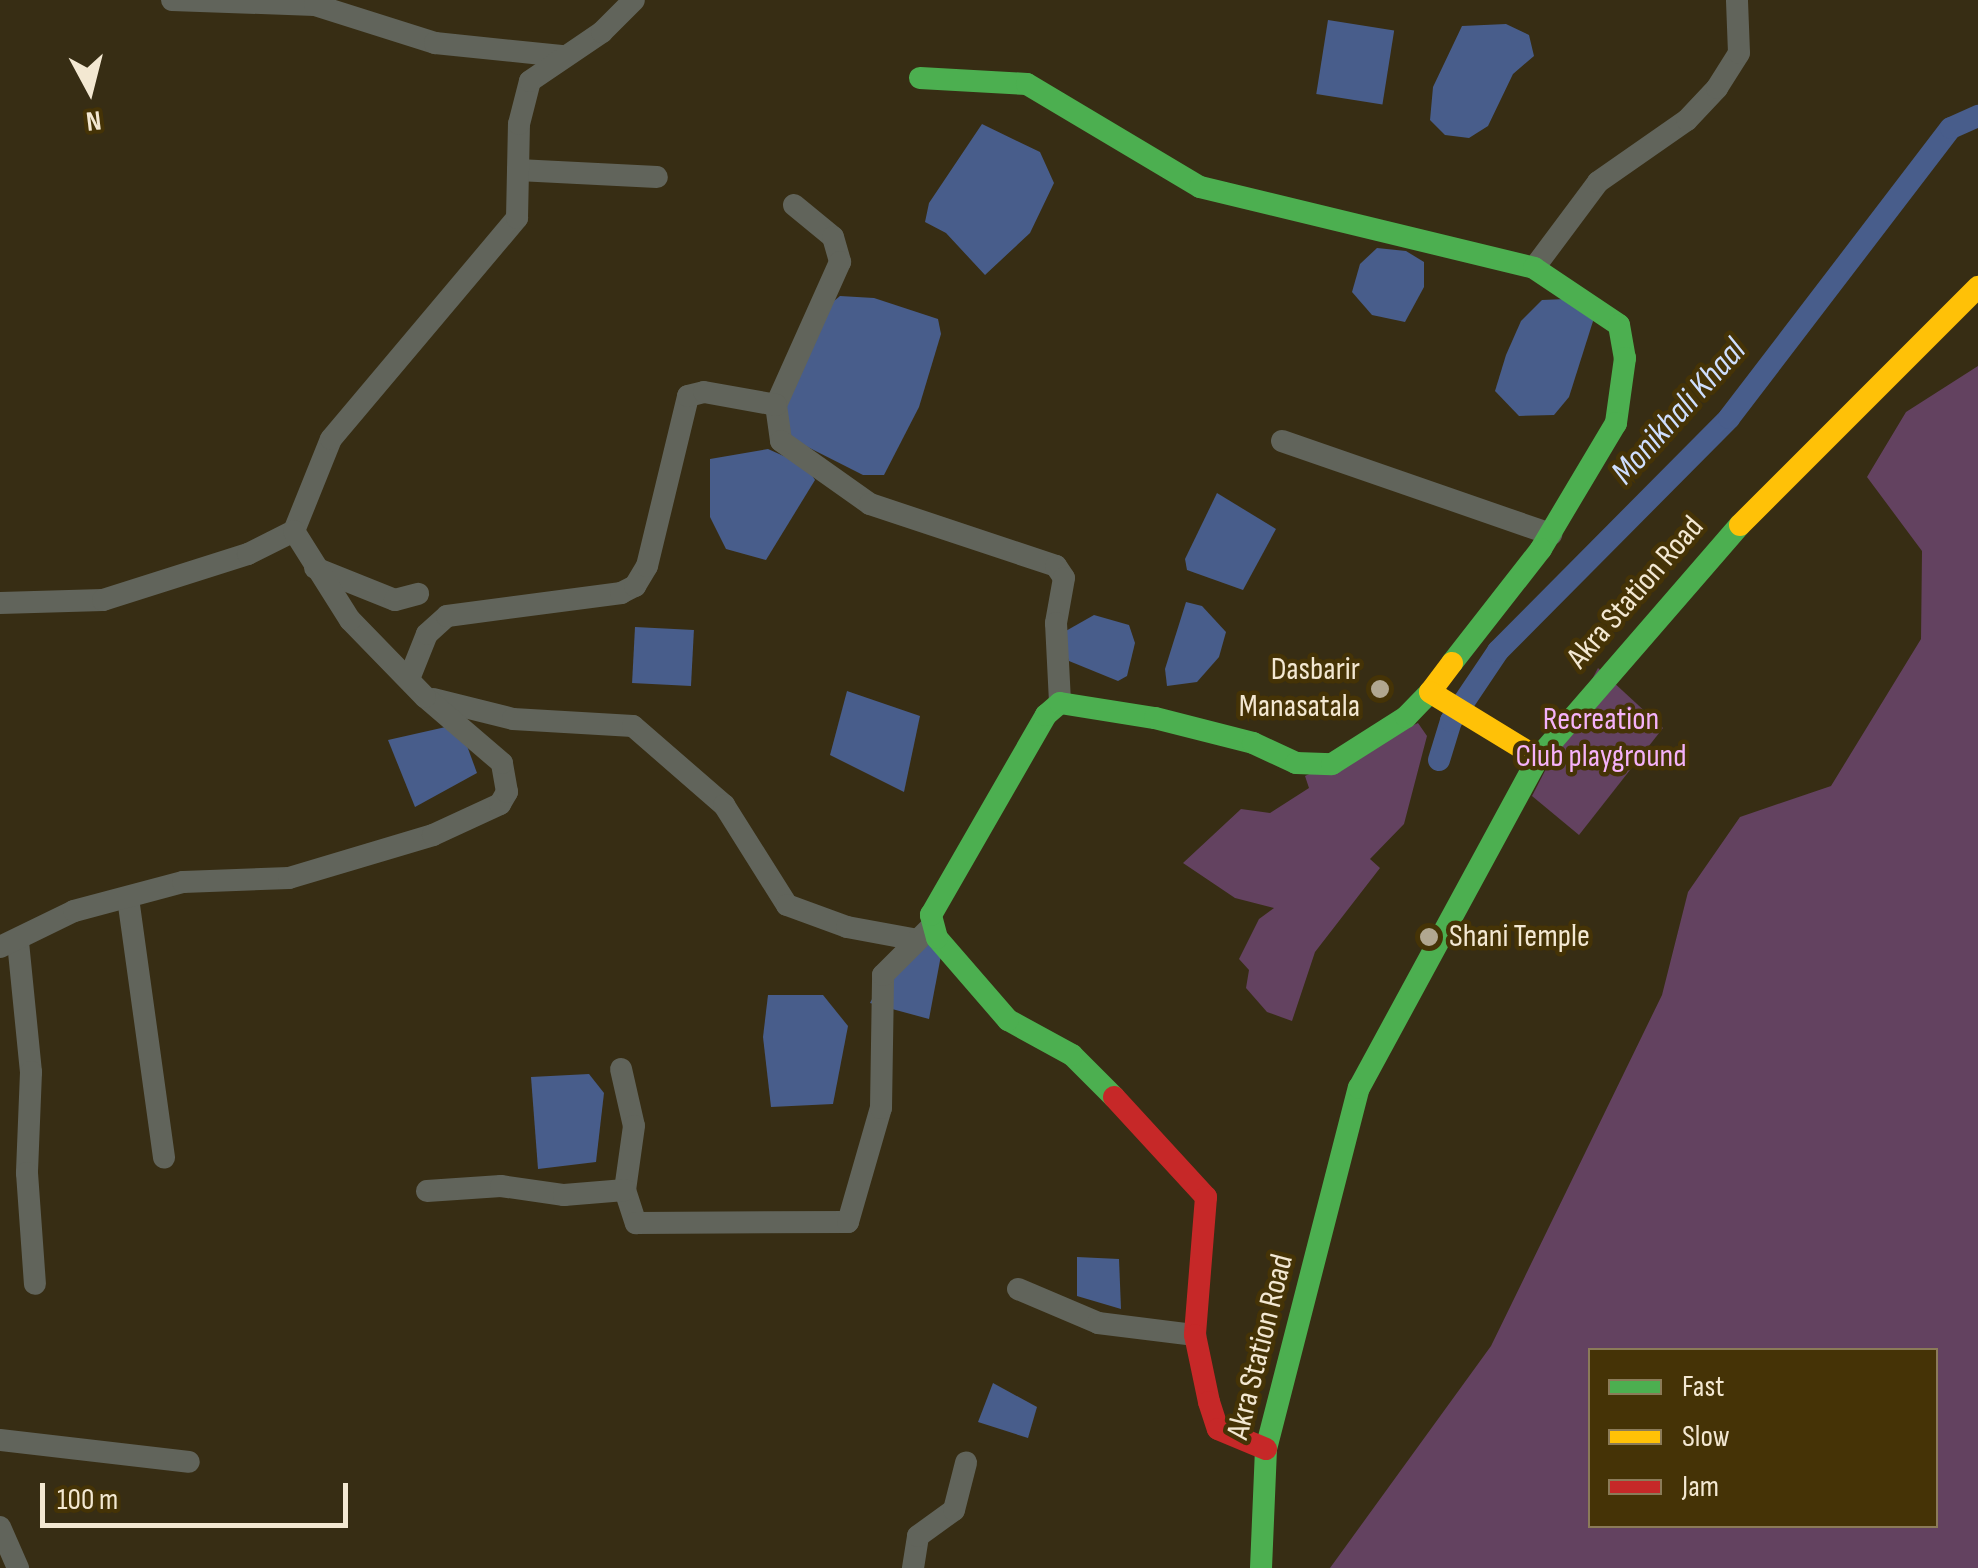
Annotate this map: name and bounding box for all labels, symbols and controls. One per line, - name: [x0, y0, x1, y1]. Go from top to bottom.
- north arrow: [40, 40, 140, 140]
- text: N: [84, 103, 103, 138]
- water label: Monikhali Khaal: [1603, 331, 1755, 493]
- street label: Akra Station Road: [1559, 509, 1713, 677]
- place label: Dasbarir Manasatala: [1239, 652, 1360, 727]
- marker: Dasbarir Manasatala: [1369, 678, 1391, 700]
- park label: Recreation Club playground: [1515, 702, 1687, 777]
- place label: Shani Temple: [1449, 918, 1590, 956]
- marker: Shani Temple: [1418, 926, 1440, 948]
- street label: Akra Station Road: [1219, 1251, 1303, 1443]
- legend: [1588, 1348, 1938, 1528]
- text: Fast: [1682, 1369, 1724, 1405]
- text: Slow: [1682, 1419, 1730, 1455]
- scale bar: [45, 1463, 352, 1525]
- text: Jam: [1682, 1469, 1719, 1505]
- text: 100 m: [57, 1482, 118, 1518]

